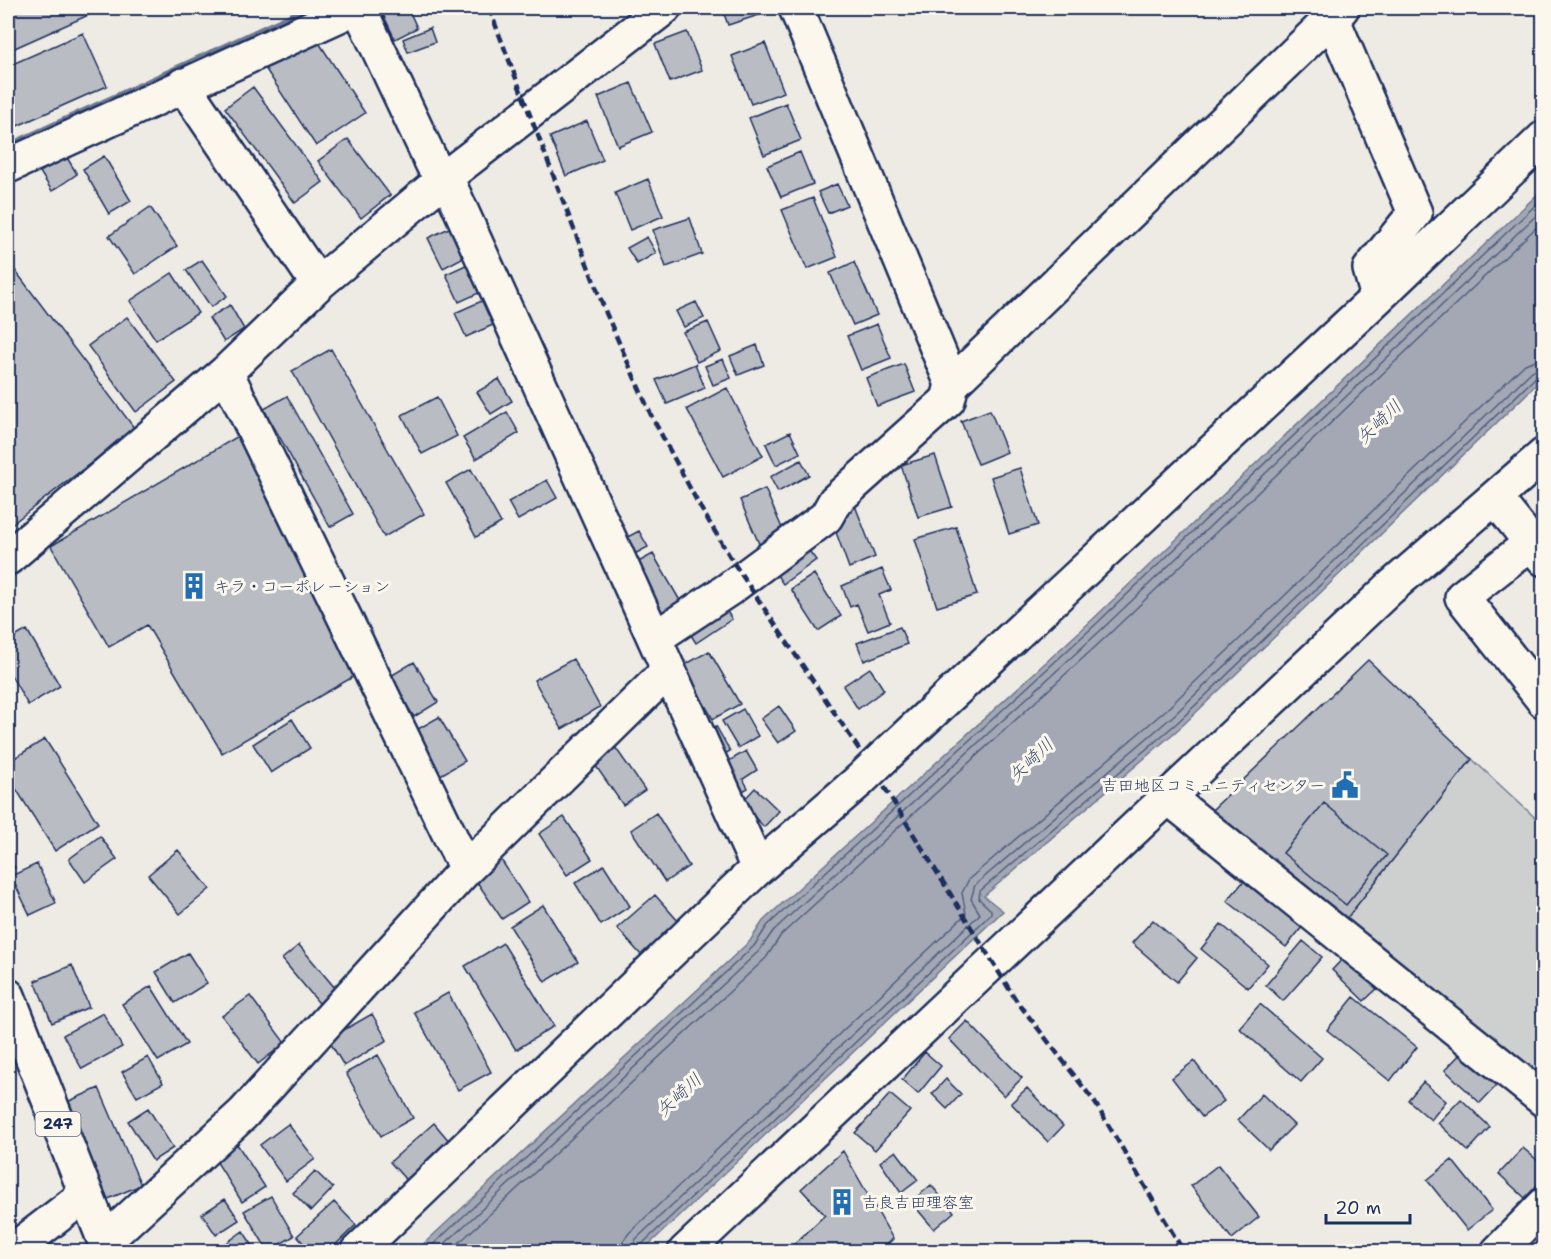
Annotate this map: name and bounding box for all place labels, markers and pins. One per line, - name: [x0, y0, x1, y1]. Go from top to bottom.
- building icon: キラ・コーポレーション: [179, 571, 209, 601]
- place label: キラ・コーポレーション: [214, 576, 390, 597]
- public building icon: 吉田地区コミュニティセンター: [1330, 770, 1360, 800]
- place label: 吉田地区コミュニティセンター: [1102, 775, 1325, 796]
- building icon: 吉良吉田理容室: [827, 1187, 857, 1217]
- place label: 吉良吉田理容室: [862, 1192, 974, 1213]

